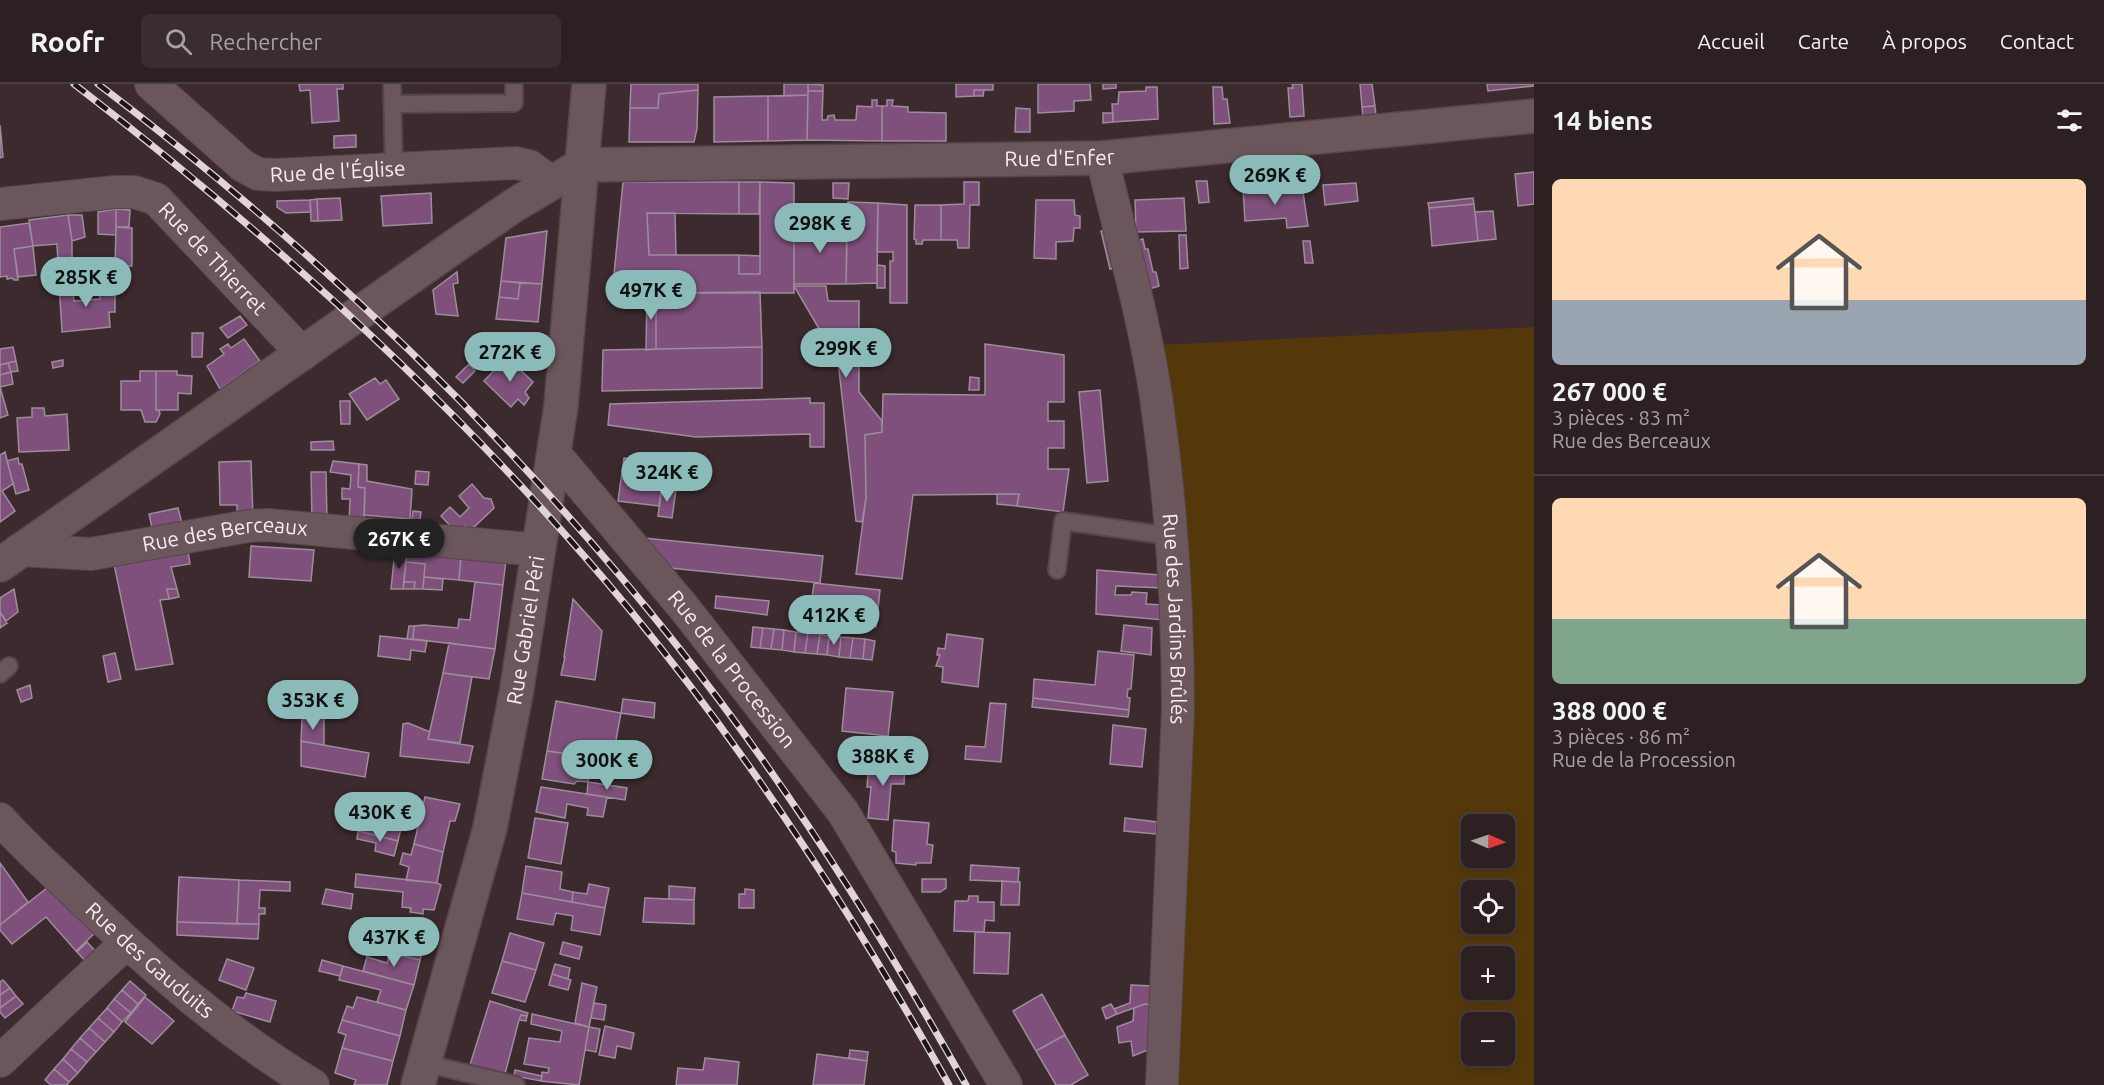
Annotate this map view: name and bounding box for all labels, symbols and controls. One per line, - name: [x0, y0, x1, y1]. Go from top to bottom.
- search box: [141, 14, 561, 68]
- icon: search: [162, 25, 195, 58]
- text: Roofr: [30, 26, 105, 57]
- text: Rechercher: [210, 29, 322, 54]
- text: Accueil: [1697, 29, 1765, 53]
- text: Carte: [1798, 29, 1849, 53]
- text: À propos: [1882, 29, 1967, 53]
- text: Contact: [2000, 29, 2074, 53]
- icon: filters: [2053, 104, 2086, 137]
- text: 14 biens: [1552, 106, 1653, 135]
- street label: Rue d'Enfer: [1004, 144, 1116, 170]
- pin: 269K €: [1226, 155, 1324, 206]
- street label: Rue de l'Église: [269, 156, 406, 186]
- text: 269K €: [1243, 163, 1307, 186]
- street label: Rue de Thierret: [154, 197, 272, 319]
- pin: 298K €: [771, 203, 869, 254]
- text: 298K €: [788, 211, 852, 234]
- icon: home: [1765, 218, 1873, 326]
- pin: 285K €: [37, 257, 135, 308]
- text: 285K €: [54, 265, 118, 288]
- pin: 497K €: [602, 270, 700, 321]
- text: 497K €: [619, 278, 683, 301]
- pin: 299K €: [797, 328, 895, 379]
- pin: 272K €: [461, 332, 559, 383]
- text: 299K €: [814, 336, 878, 359]
- text: 272K €: [478, 340, 542, 363]
- text: 267 000 €: [1552, 377, 1667, 406]
- text: 3 pièces · 83 m²: [1552, 406, 1690, 429]
- text: Rue des Berceaux: [1552, 429, 1711, 452]
- pin: 324K €: [618, 452, 716, 503]
- text: 324K €: [635, 460, 699, 483]
- street label: Rue des Berceaux: [140, 512, 309, 556]
- street label: Rue des Jardins Brûlés: [1159, 512, 1191, 725]
- pin: 267K €: [350, 519, 448, 570]
- text: 267K €: [367, 527, 431, 550]
- icon: home: [1765, 537, 1873, 645]
- street label: Rue Gabriel Péri: [501, 554, 548, 706]
- street label: Rue de la Procession: [664, 585, 801, 752]
- pin: 412K €: [785, 595, 883, 646]
- text: 412K €: [802, 603, 866, 626]
- pin: 353K €: [264, 680, 362, 731]
- text: 353K €: [281, 688, 345, 711]
- text: 388 000 €: [1552, 696, 1667, 725]
- text: 3 pièces · 86 m²: [1552, 725, 1690, 748]
- pin: 388K €: [834, 736, 932, 787]
- pin: 300K €: [558, 740, 656, 791]
- text: 388K €: [851, 744, 915, 767]
- text: 300K €: [575, 748, 639, 771]
- text: Rue de la Procession: [1552, 748, 1736, 771]
- pin: 430K €: [331, 792, 429, 843]
- text: 430K €: [348, 800, 412, 823]
- north arrow: [1461, 814, 1515, 868]
- map controls: [1461, 814, 1515, 1066]
- button: locate: [1461, 880, 1515, 934]
- street label: Rue des Gauduits: [81, 897, 219, 1023]
- pin: 437K €: [345, 917, 443, 968]
- text: 437K €: [362, 925, 426, 948]
- button: +: [1461, 946, 1515, 1000]
- button: −: [1461, 1012, 1515, 1066]

